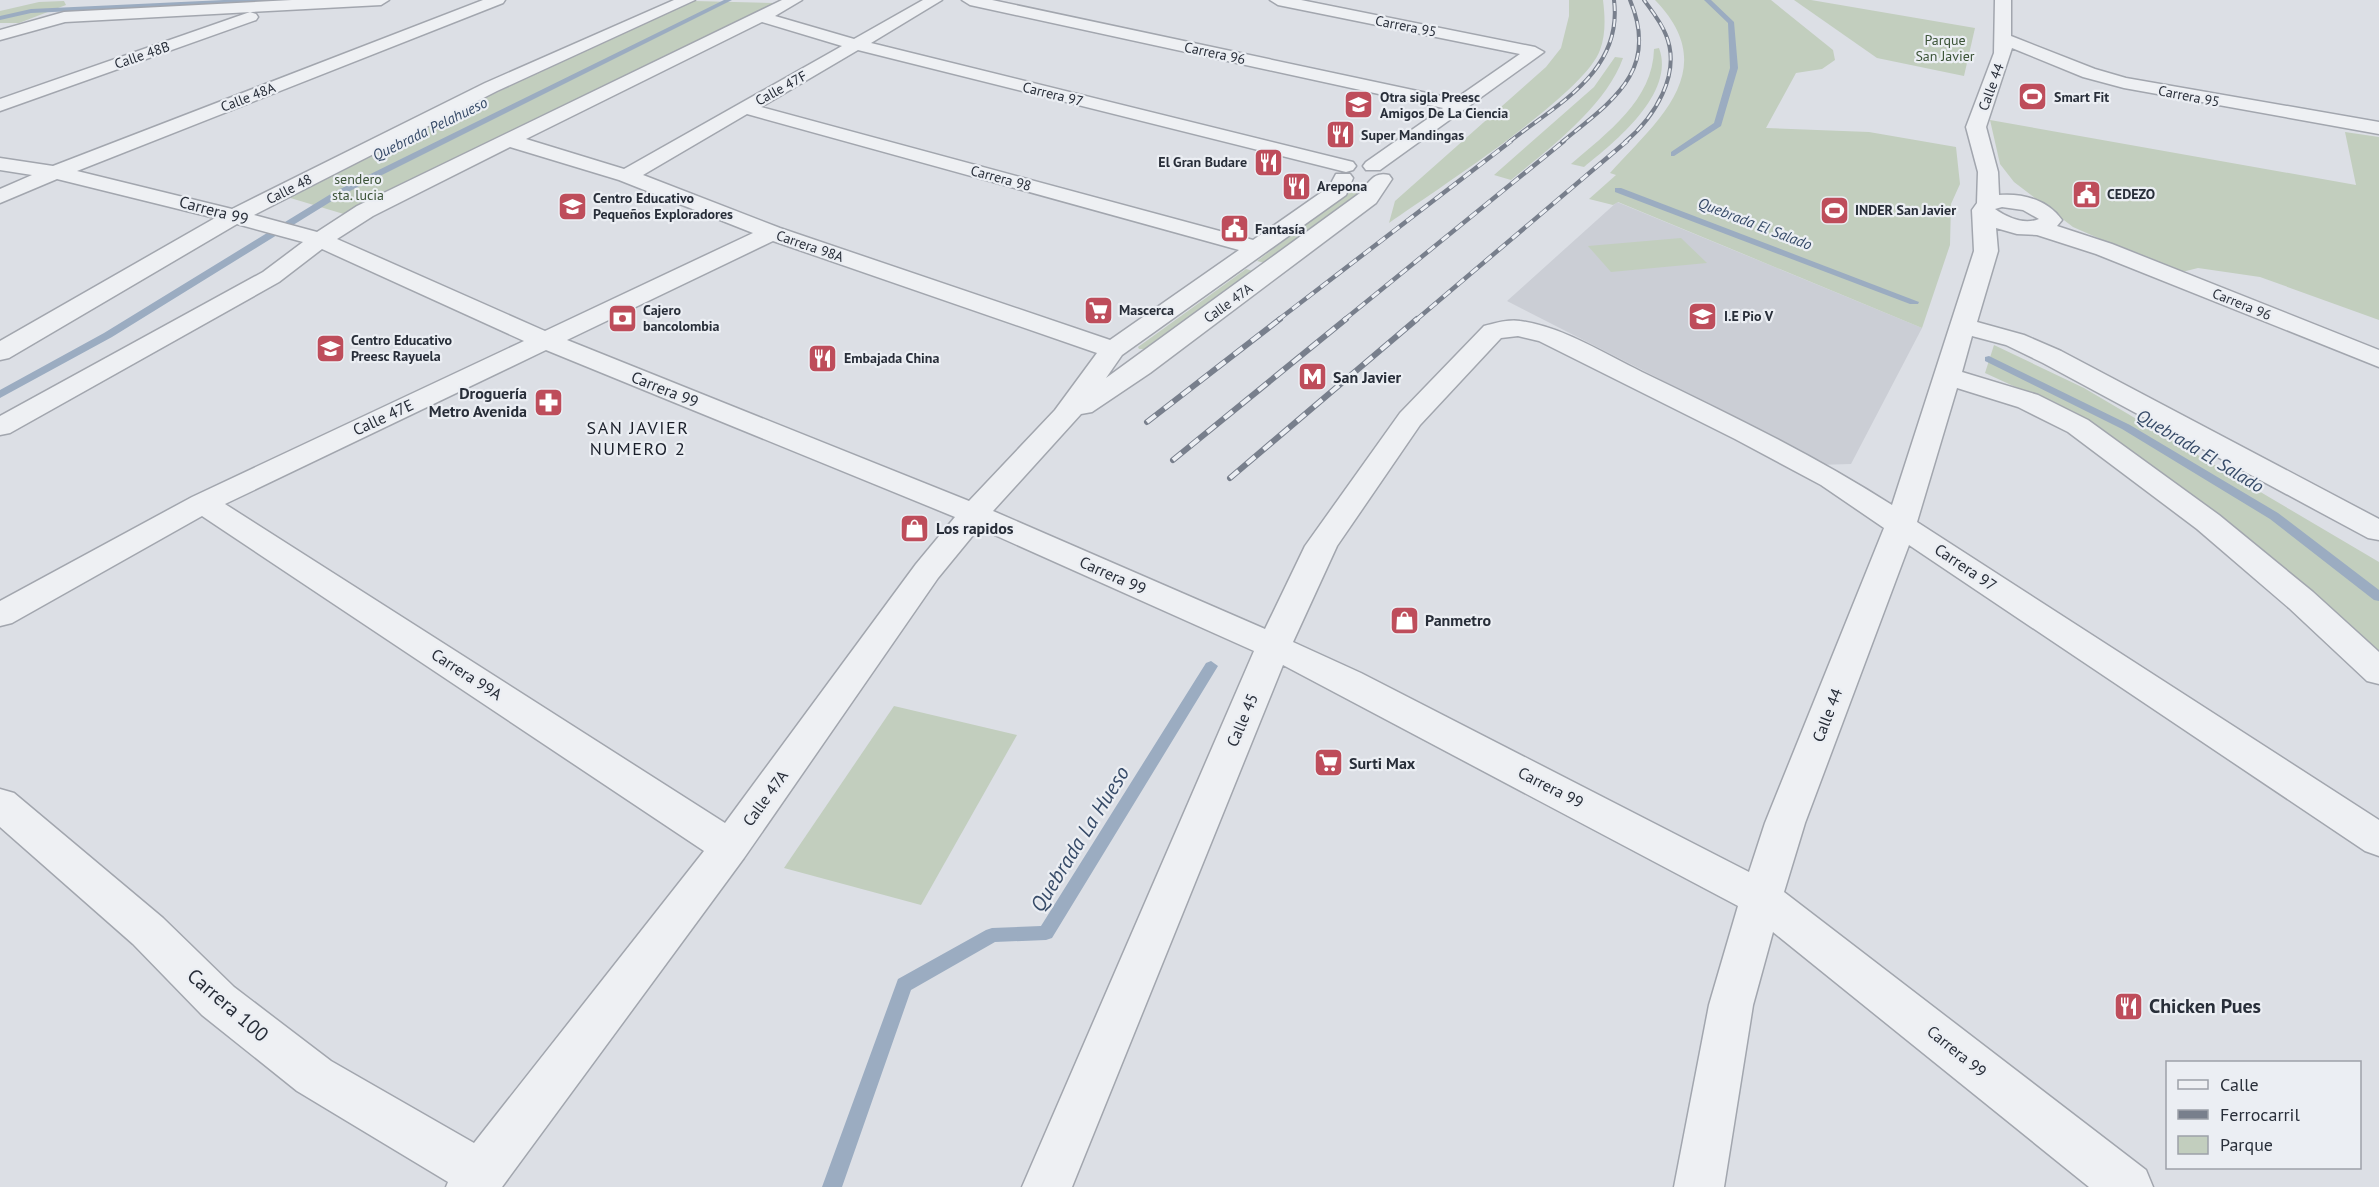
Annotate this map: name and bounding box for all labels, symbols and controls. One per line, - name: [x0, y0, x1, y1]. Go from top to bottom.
- street label: Carrera 95: [1374, 11, 1438, 41]
- park label: Parque San Javier: [1915, 31, 1975, 65]
- street label: Calle 48B: [112, 37, 172, 73]
- street label: Carrera 96: [1183, 38, 1247, 68]
- street label: Calle 44: [1974, 61, 2008, 113]
- street label: Calle 47F: [752, 66, 810, 110]
- street label: Calle 48A: [218, 78, 279, 116]
- street label: Carrera 97: [1021, 78, 1085, 110]
- sports icon: Smart Fit: [2017, 81, 2049, 113]
- street label: Carrera 95: [2157, 81, 2221, 111]
- place label: Otra sigla Preesc Amigos De La Ciencia: [1380, 88, 1508, 122]
- place label: Smart Fit: [2054, 88, 2109, 106]
- school or university icon: Otra sigla Preesc Amigos De La Ciencia: [1343, 89, 1375, 121]
- water label: Quebrada Pelahueso: [369, 92, 490, 165]
- restaurant icon: Super Mandingas: [1324, 119, 1356, 151]
- place label: Super Mandingas: [1361, 126, 1464, 144]
- restaurant icon: El Gran Budare: [1252, 146, 1284, 178]
- place label: El Gran Budare: [1158, 153, 1247, 171]
- street label: Carrera 98: [969, 161, 1033, 195]
- street label: Calle 48: [263, 170, 315, 208]
- park label: sendero sta. lucia: [332, 170, 384, 204]
- restaurant icon: Arepona: [1280, 170, 1312, 202]
- place label: Arepona: [1317, 177, 1367, 195]
- public building icon: CEDEZO: [2070, 178, 2102, 210]
- place label: CEDEZO: [2107, 185, 2155, 203]
- place label: Centro Educativo Pequeños Exploradores: [593, 189, 733, 223]
- school or university icon: Centro Educativo Pequeños Exploradores: [556, 190, 588, 222]
- street label: Carrera 99: [177, 191, 251, 229]
- water label: Quebrada El Salado: [1696, 193, 1815, 254]
- sports icon: INDER San Javier: [1818, 194, 1850, 226]
- place label: INDER San Javier: [1855, 201, 1956, 219]
- public building icon: Fantasía: [1218, 213, 1250, 245]
- place label: Fantasía: [1255, 220, 1305, 238]
- street label: Carrera 98A: [774, 226, 847, 266]
- street label: Calle 47A: [1200, 279, 1257, 327]
- street label: Carrera 96: [2210, 284, 2274, 324]
- supermarket icon: Mascerca: [1082, 294, 1114, 326]
- school or university icon: I.E Pio V: [1687, 300, 1719, 332]
- place label: Cajero bancolombia: [643, 301, 720, 335]
- place label: Mascerca: [1119, 301, 1174, 319]
- bank icon: Cajero bancolombia: [606, 302, 638, 334]
- place label: I.E Pio V: [1724, 307, 1774, 325]
- place label: Centro Educativo Preesc Rayuela: [351, 331, 453, 365]
- school or university icon: Centro Educativo Preesc Rayuela: [314, 332, 346, 364]
- restaurant icon: Embajada China: [807, 342, 839, 374]
- place label: Embajada China: [844, 349, 939, 367]
- metro station icon: San Javier: [1296, 361, 1328, 393]
- street label: Carrera 99: [628, 366, 702, 412]
- place label: San Javier: [1333, 367, 1402, 387]
- place label: Droguería Metro Avenida: [429, 383, 527, 421]
- pharmacy icon: Droguería Metro Avenida: [532, 386, 564, 418]
- street label: Calle 47E: [350, 394, 416, 440]
- water label: Quebrada El Salado: [2132, 404, 2268, 498]
- district label: SAN JAVIER NUMERO 2: [587, 416, 689, 460]
- shop icon: Los rapidos: [899, 512, 931, 544]
- place label: Los rapidos: [936, 518, 1014, 538]
- street label: Carrera 97: [1931, 539, 2001, 595]
- street label: Carrera 99: [1077, 551, 1149, 599]
- shop icon: Panmetro: [1388, 604, 1420, 636]
- place label: Panmetro: [1425, 610, 1492, 630]
- street label: Carrera 99A: [428, 644, 507, 705]
- street label: Calle 44: [1808, 685, 1846, 745]
- street label: Calle 45: [1222, 690, 1262, 750]
- supermarket icon: Surti Max: [1312, 747, 1344, 779]
- place label: Surti Max: [1349, 753, 1416, 773]
- water label: Quebrada La Hueso: [1024, 761, 1135, 917]
- street label: Carrera 99: [1515, 762, 1587, 812]
- street label: Calle 47A: [738, 766, 792, 830]
- street label: Carrera 100: [182, 963, 274, 1048]
- restaurant icon: Chicken Pues: [2112, 990, 2144, 1022]
- place label: Chicken Pues: [2149, 993, 2261, 1019]
- street label: Carrera 99: [1923, 1021, 1991, 1081]
- legend: [2166, 1061, 2361, 1169]
- text: Calle: [2220, 1073, 2259, 1096]
- text: Ferrocarril: [2220, 1103, 2300, 1126]
- text: Parque: [2220, 1133, 2273, 1156]

